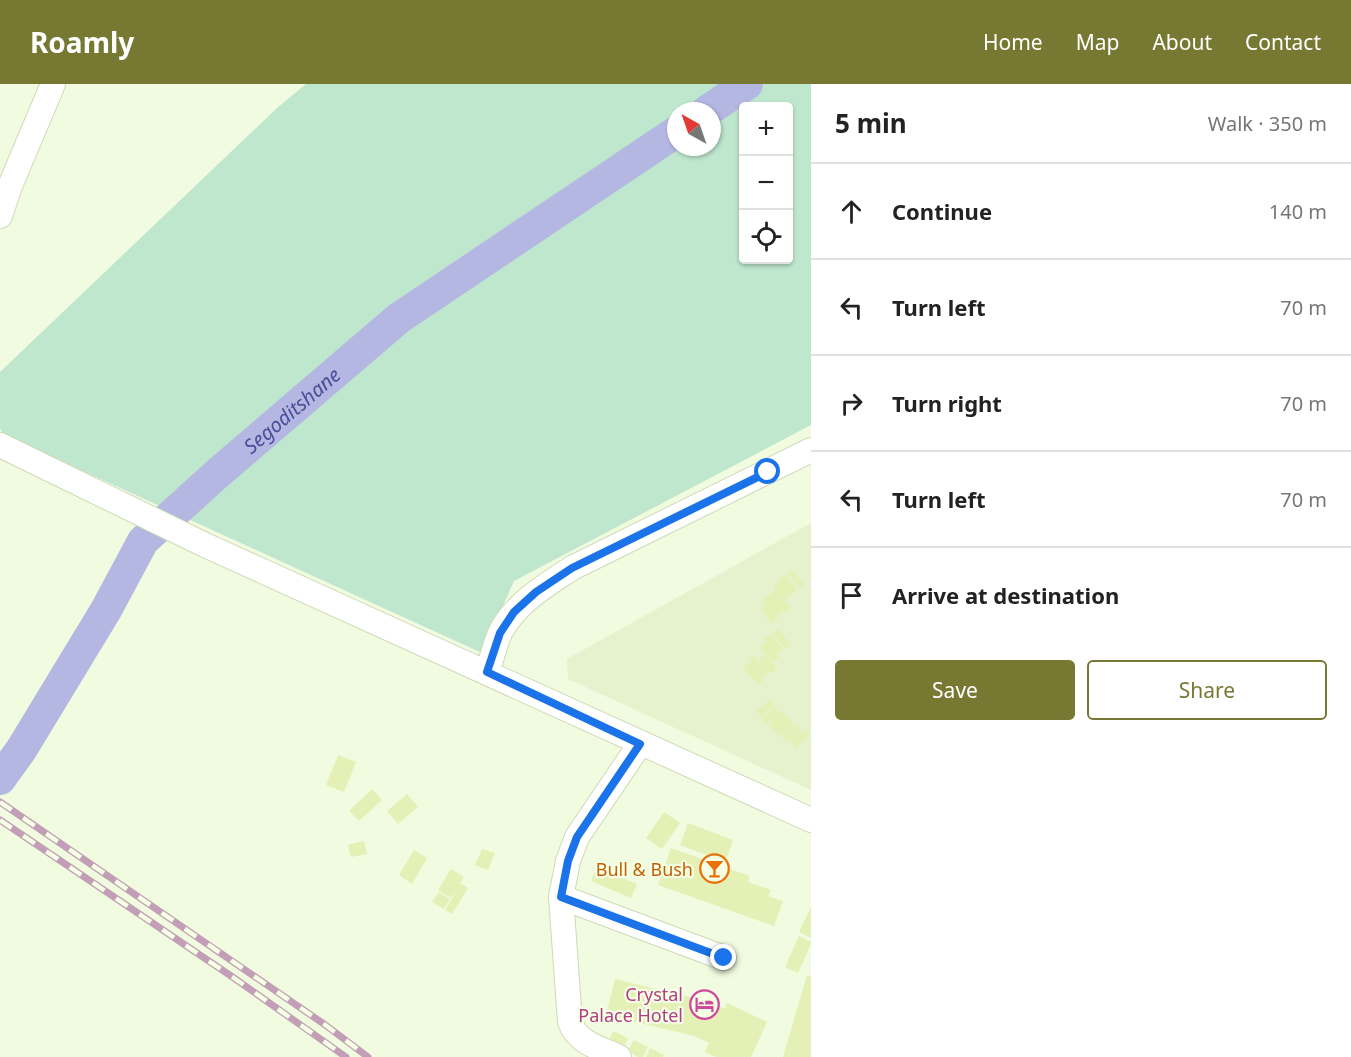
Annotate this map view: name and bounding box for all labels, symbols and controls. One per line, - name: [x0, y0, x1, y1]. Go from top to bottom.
- text: Roamly: [30, 23, 134, 61]
- text: Home: [983, 28, 1043, 56]
- text: Map: [1076, 28, 1119, 56]
- text: About: [1152, 28, 1212, 56]
- text: Contact: [1245, 28, 1321, 56]
- north arrow: [667, 102, 721, 156]
- map controls: [739, 102, 793, 264]
- button: +: [739, 102, 793, 156]
- text: 5 min: [835, 105, 907, 141]
- text: Walk · 350 m: [1208, 110, 1327, 137]
- button: −: [739, 156, 793, 210]
- icon: ahead: [835, 195, 868, 228]
- text: Continue: [892, 196, 992, 226]
- text: 140 m: [1269, 198, 1327, 225]
- button: locate: [739, 210, 793, 264]
- icon: left: [835, 291, 868, 324]
- text: Turn left: [892, 292, 986, 322]
- text: 70 m: [1280, 294, 1327, 321]
- water label: Segoditshane: [237, 361, 346, 459]
- icon: right: [835, 387, 868, 420]
- text: Turn right: [892, 388, 1002, 418]
- text: 70 m: [1280, 390, 1327, 417]
- route start: [754, 458, 780, 484]
- icon: left: [835, 483, 868, 516]
- text: Turn left: [892, 484, 986, 514]
- text: 70 m: [1280, 486, 1327, 513]
- icon: arrive: [835, 579, 868, 612]
- text: Arrive at destination: [892, 580, 1119, 610]
- button: Save: [835, 660, 1075, 720]
- button: Share: [1087, 660, 1327, 720]
- bar icon: Bull & Bush: [698, 853, 730, 885]
- place label: Bull & Bush: [596, 857, 693, 881]
- route end: [710, 944, 736, 970]
- place label: Crystal Palace Hotel: [578, 982, 683, 1027]
- hotel icon: Crystal Palace Hotel: [688, 988, 720, 1020]

